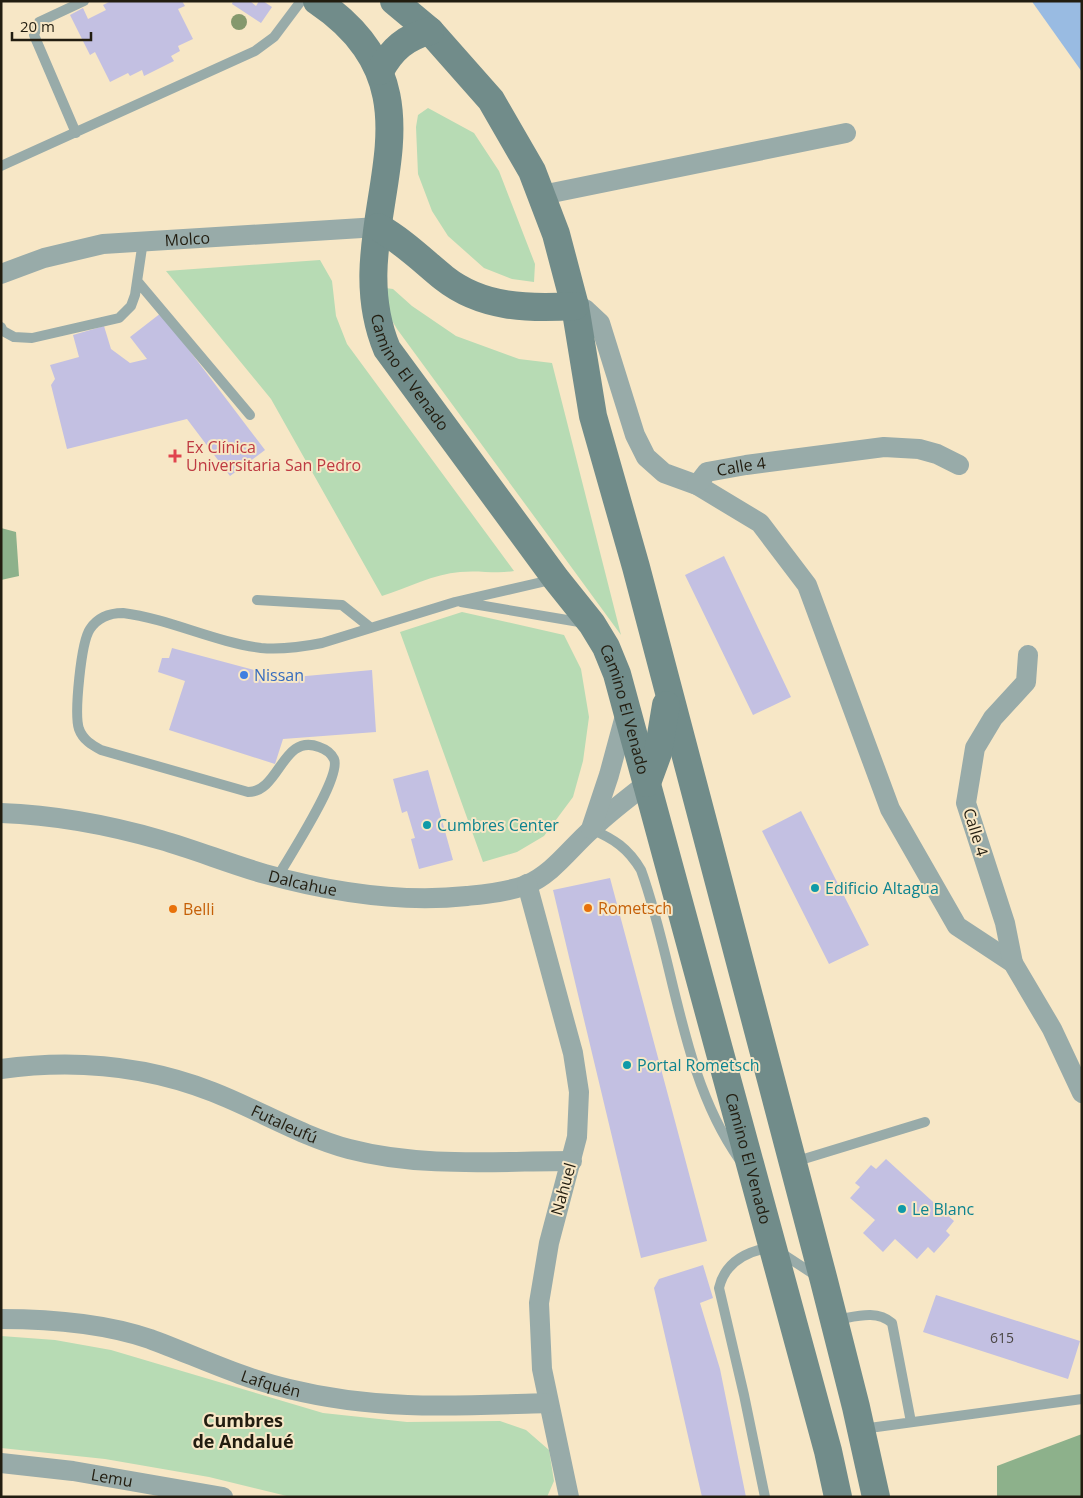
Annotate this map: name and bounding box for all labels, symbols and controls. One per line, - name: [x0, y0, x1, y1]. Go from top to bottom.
- scale bar: [12, 10, 91, 42]
- text: 20 m: [20, 16, 55, 36]
- street label: Molco: [164, 226, 211, 251]
- street label: Camino El Venado: [366, 312, 454, 435]
- place label: Ex Clínica Universitaria San Pedro: [186, 436, 361, 476]
- marker: Ex Clínica Universitaria San Pedro: [168, 449, 182, 463]
- street label: Calle 4: [715, 452, 767, 481]
- street label: Camino El Venado: [595, 641, 655, 777]
- place label: Nissan: [254, 664, 304, 686]
- marker: Nissan: [238, 669, 250, 681]
- street label: Calle 4: [958, 805, 994, 859]
- place label: Cumbres Center: [437, 814, 559, 836]
- marker: Cumbres Center: [421, 819, 433, 831]
- street label: Dalcahue: [266, 864, 339, 901]
- place label: Edificio Altagua: [825, 877, 939, 899]
- marker: Edificio Altagua: [809, 882, 821, 894]
- place label: Rometsch: [598, 897, 672, 919]
- place label: Belli: [183, 898, 214, 920]
- marker: Rometsch: [582, 902, 594, 914]
- marker: Belli: [167, 903, 179, 915]
- place label: Portal Rometsch: [637, 1054, 760, 1076]
- marker: Portal Rometsch: [621, 1059, 633, 1071]
- street label: Camino El Venado: [720, 1090, 777, 1227]
- street label: Futaleufú: [248, 1099, 321, 1149]
- street label: Nahuel: [545, 1160, 581, 1218]
- place label: Le Blanc: [912, 1198, 975, 1220]
- marker: Le Blanc: [896, 1203, 908, 1215]
- house number: 615: [990, 1328, 1014, 1347]
- street label: Lafquén: [238, 1365, 303, 1402]
- district label: Cumbres de Andalué: [192, 1408, 294, 1453]
- street label: Lemu: [89, 1463, 135, 1492]

